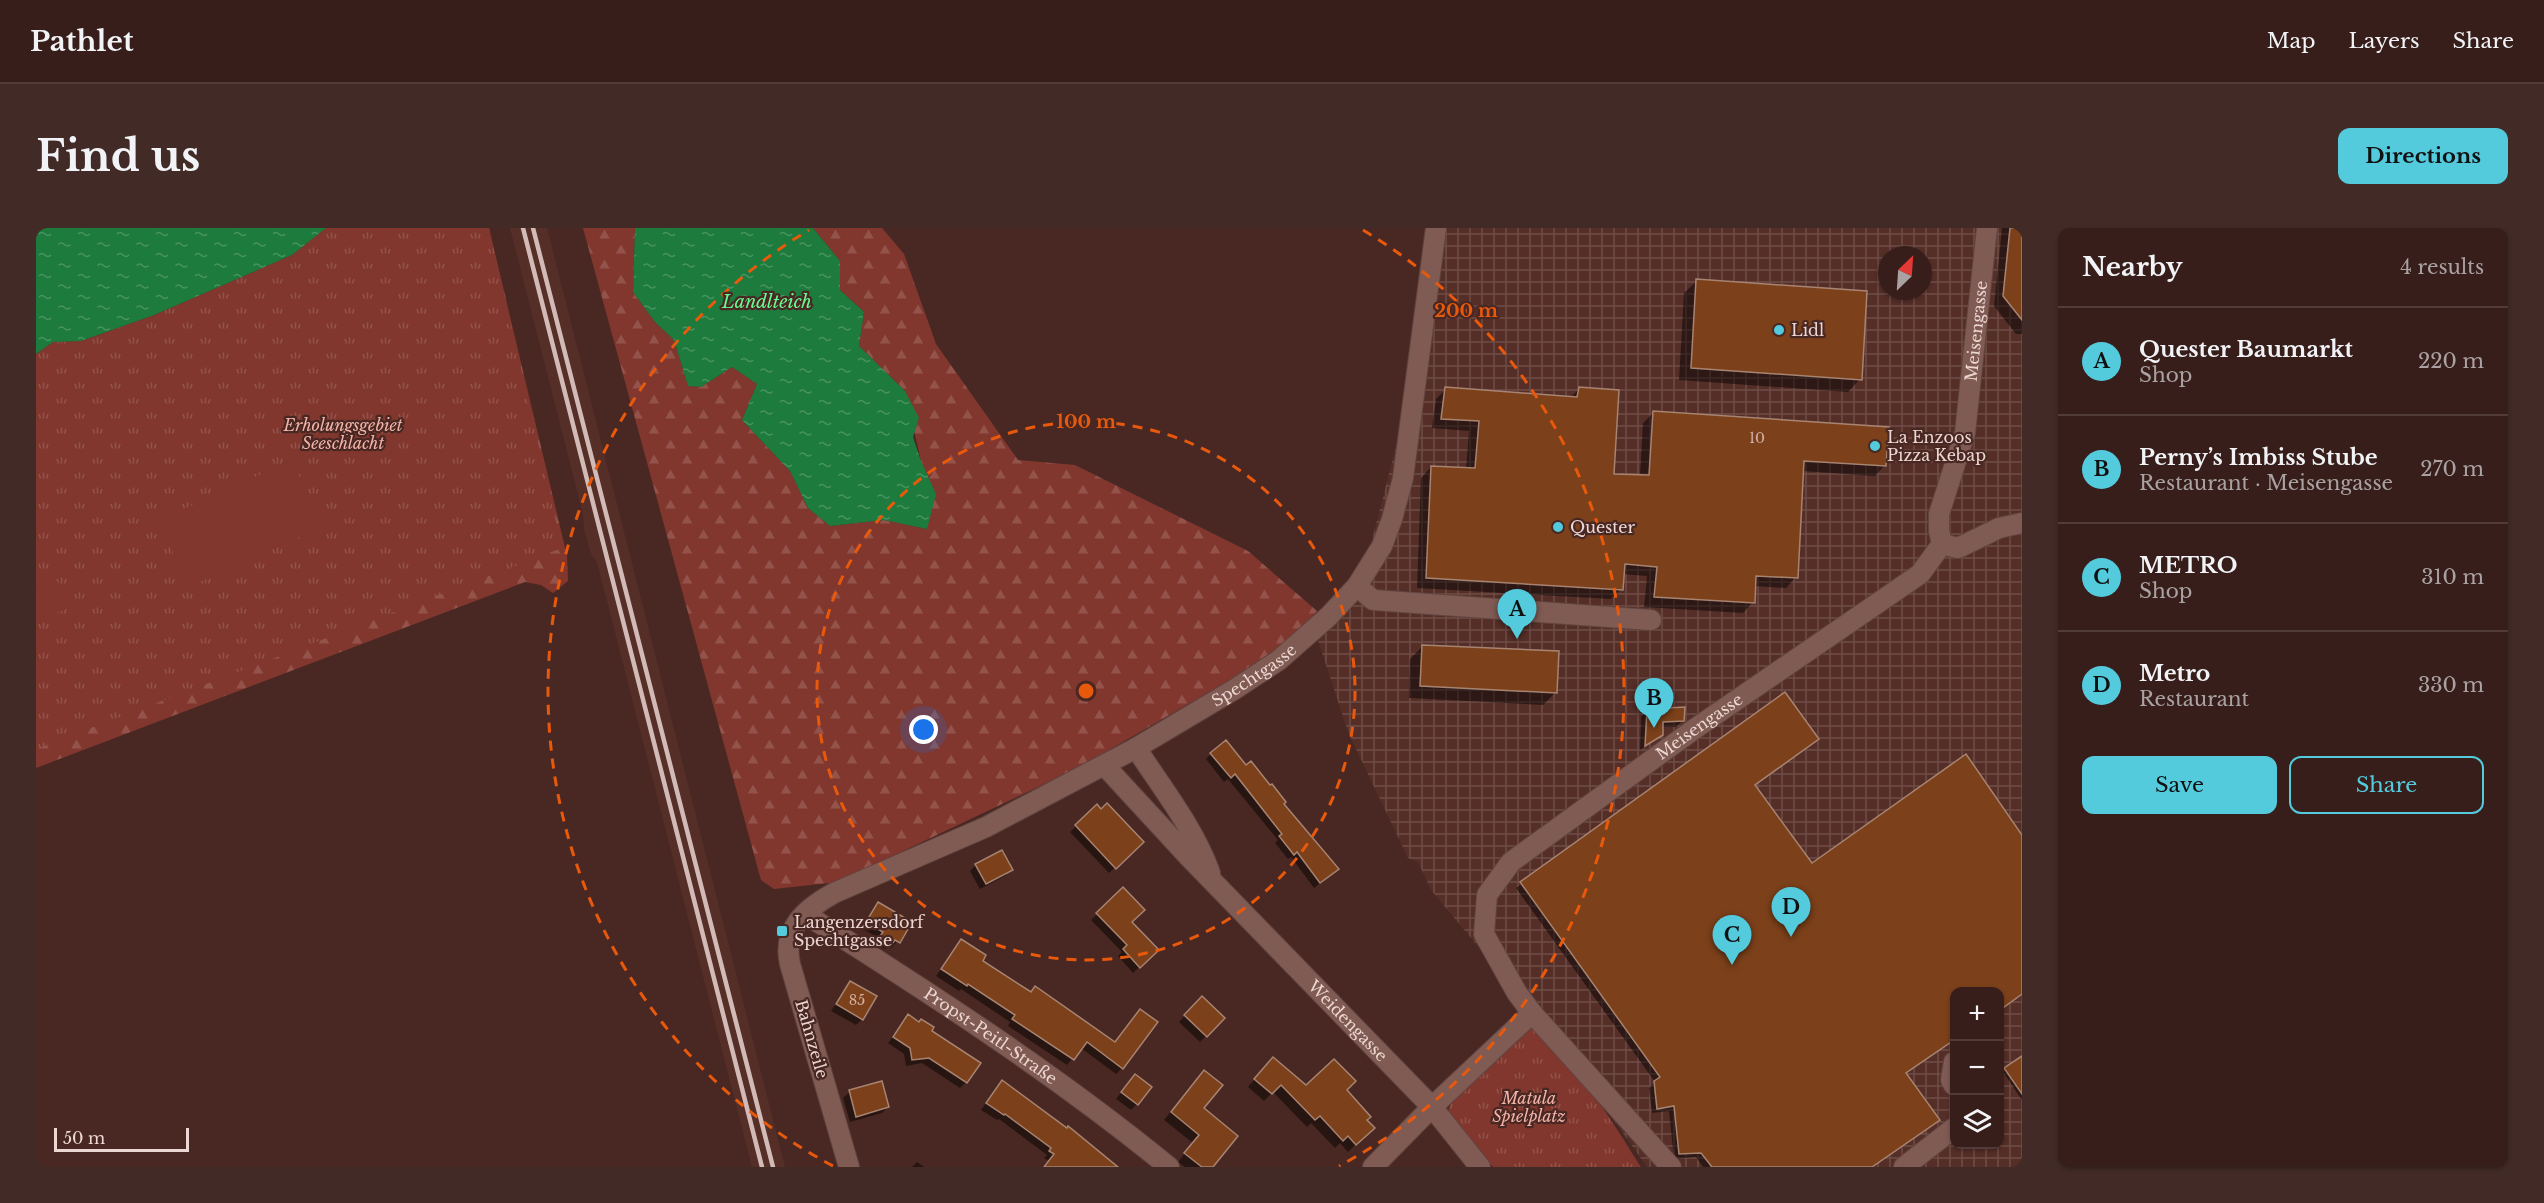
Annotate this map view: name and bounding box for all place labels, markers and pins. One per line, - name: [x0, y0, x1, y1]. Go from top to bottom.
- place label: Lidl: [1791, 320, 1824, 340]
- marker: Lidl: [1772, 323, 1786, 337]
- place label: La Enzoos Pizza Kebap: [1887, 427, 1986, 465]
- marker: La Enzoos Pizza Kebap: [1868, 439, 1882, 453]
- place label: Quester: [1570, 517, 1636, 537]
- marker: Quester: [1551, 520, 1565, 534]
- pin: A: [1498, 590, 1536, 639]
- pin: B: [1634, 678, 1674, 728]
- centre of rings: [1076, 681, 1096, 701]
- pin: D: [1772, 888, 1810, 937]
- place label: Langenzersdorf Spechtgasse: [794, 912, 926, 950]
- pin: C: [1712, 916, 1752, 965]
- marker: Langenzersdorf Spechtgasse: [775, 924, 789, 938]

